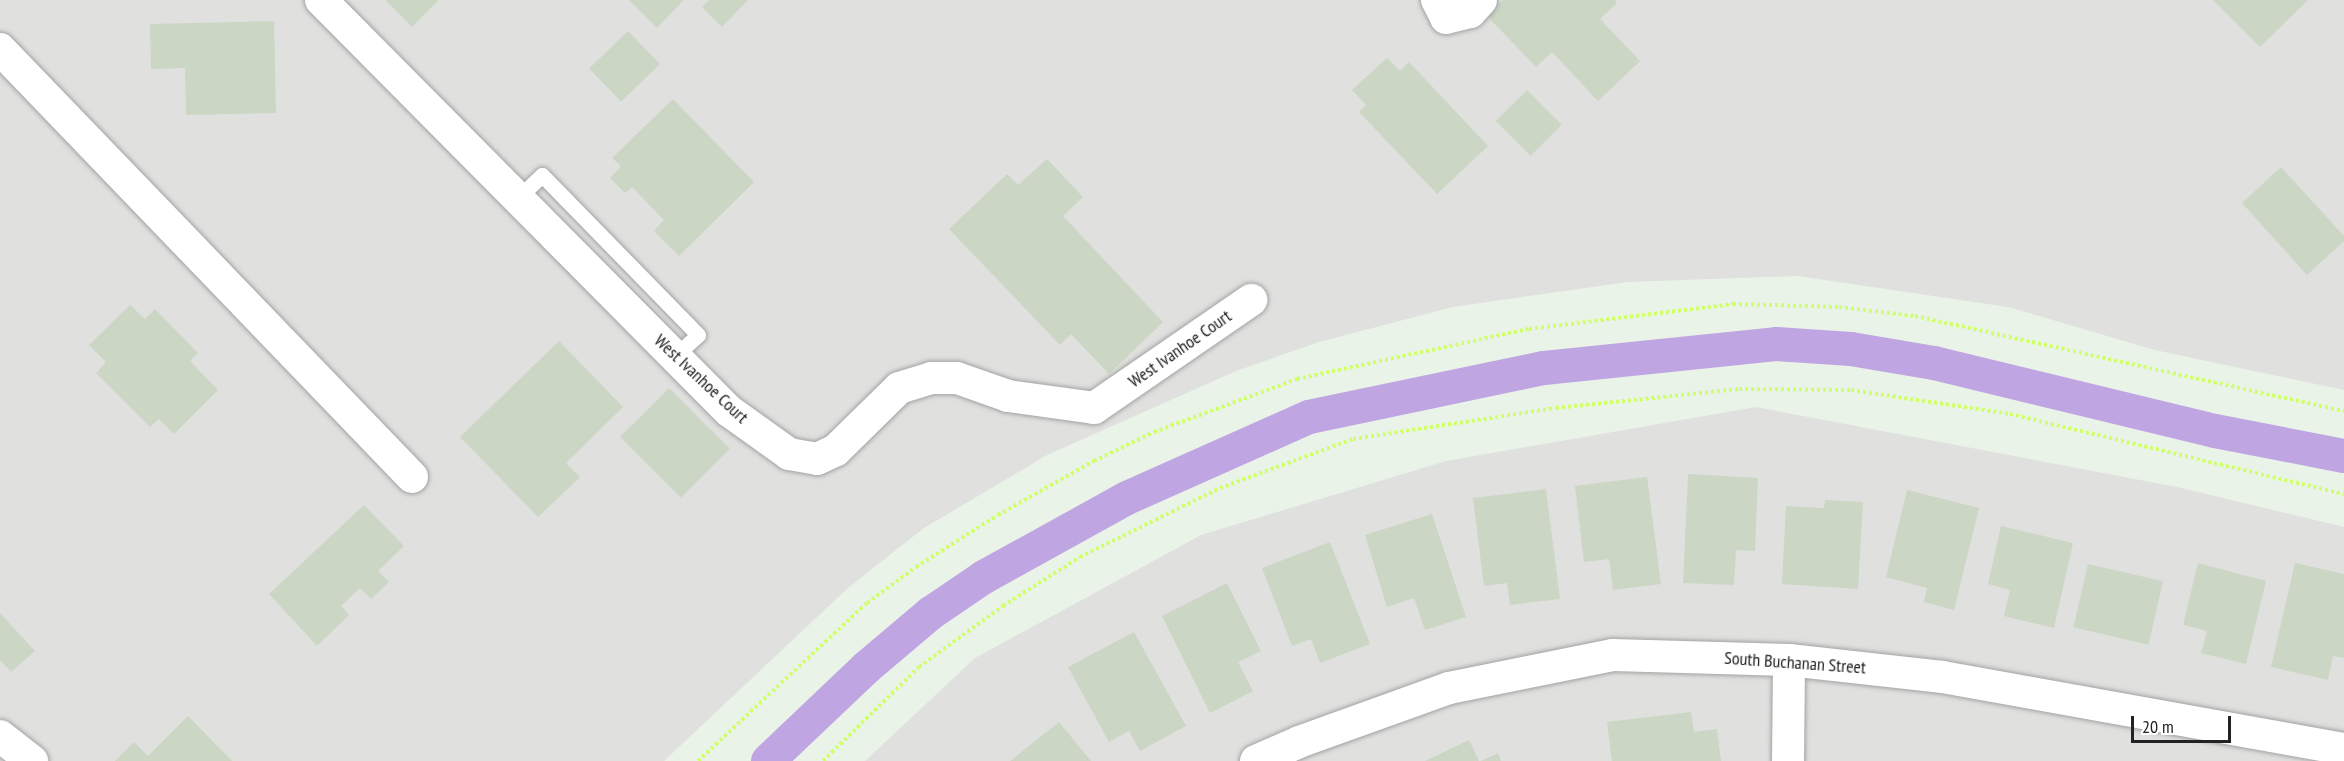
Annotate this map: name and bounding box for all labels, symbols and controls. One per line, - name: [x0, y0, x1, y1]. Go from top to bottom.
- street label: West Ivanhoe Court: [1124, 306, 1236, 392]
- street label: West Ivanhoe Court: [650, 330, 752, 428]
- street label: South Buchanan Street: [1723, 647, 1867, 679]
- scale bar: [2134, 704, 2234, 742]
- text: 20 m: [2142, 715, 2174, 738]

